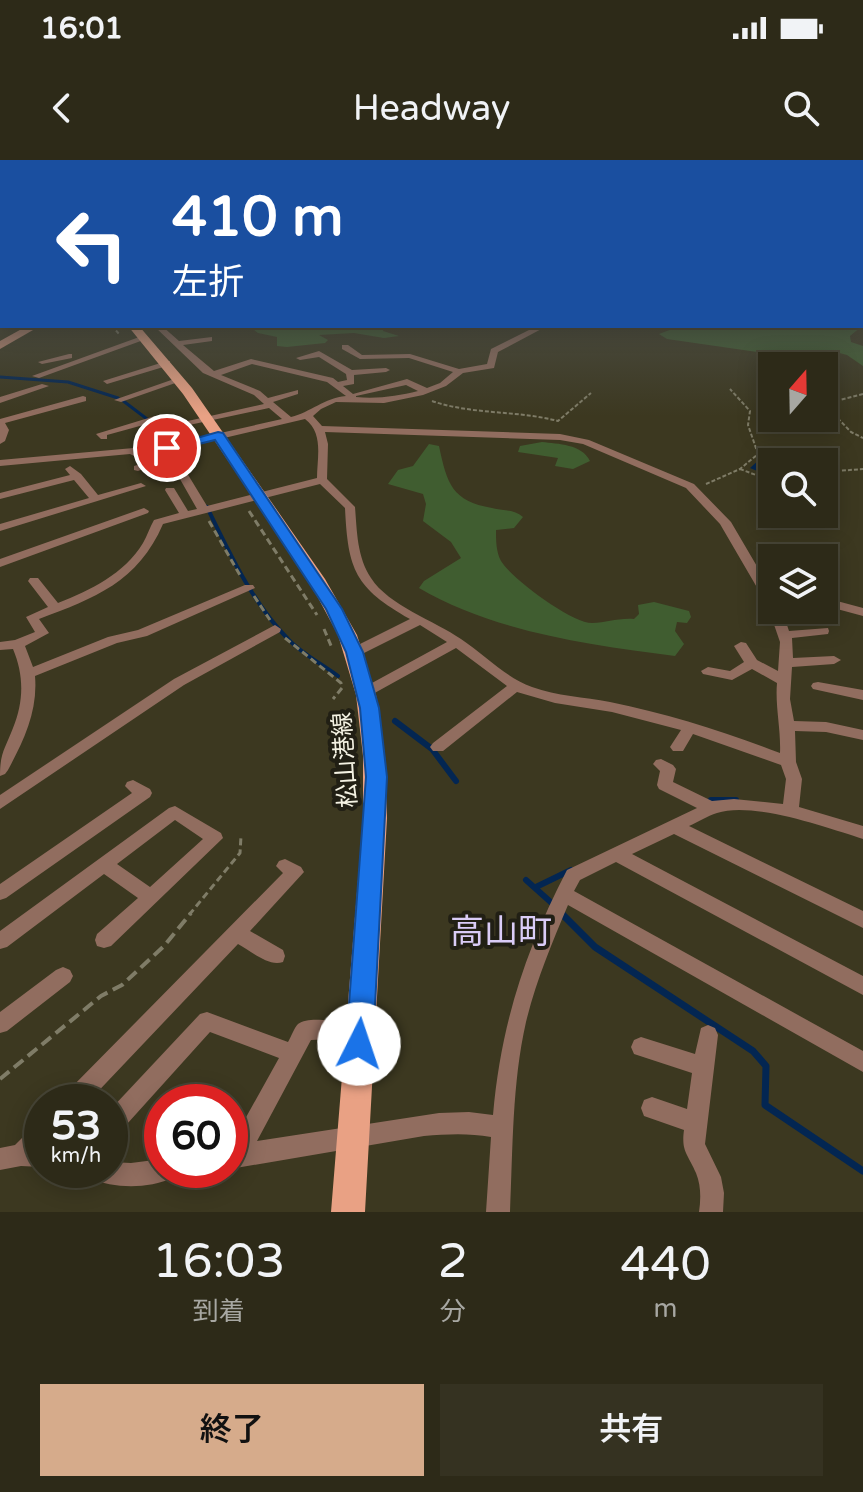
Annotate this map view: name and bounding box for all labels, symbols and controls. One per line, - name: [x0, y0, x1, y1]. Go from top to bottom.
- text: 16:01: [40, 10, 123, 47]
- icon: back: [40, 86, 84, 130]
- icon: search: [779, 86, 823, 130]
- text: Headway: [353, 87, 510, 130]
- text: 410 m: [172, 184, 343, 251]
- icon: left: [40, 192, 144, 296]
- text: 左折: [172, 261, 244, 304]
- north arrow: [758, 352, 838, 432]
- map controls: [758, 352, 838, 624]
- pin: [133, 414, 201, 482]
- icon: arrive: [145, 426, 189, 470]
- button: search: [758, 448, 838, 528]
- button: layers: [758, 544, 838, 624]
- street label: 松山港線: [328, 711, 363, 809]
- district label: 高山町: [450, 912, 552, 953]
- position arrow: [317, 1002, 401, 1086]
- speed limit sign: 60: [144, 1084, 248, 1188]
- text: 53: [51, 1102, 101, 1150]
- text: km/h: [51, 1144, 101, 1168]
- text: 16:03: [152, 1233, 285, 1291]
- text: 2: [438, 1233, 468, 1291]
- text: 440: [620, 1236, 711, 1294]
- text: m: [653, 1293, 677, 1324]
- text: 到着: [193, 1296, 245, 1327]
- text: 分: [440, 1296, 466, 1327]
- button: 終了: [40, 1384, 424, 1476]
- button: 共有: [440, 1384, 823, 1476]

